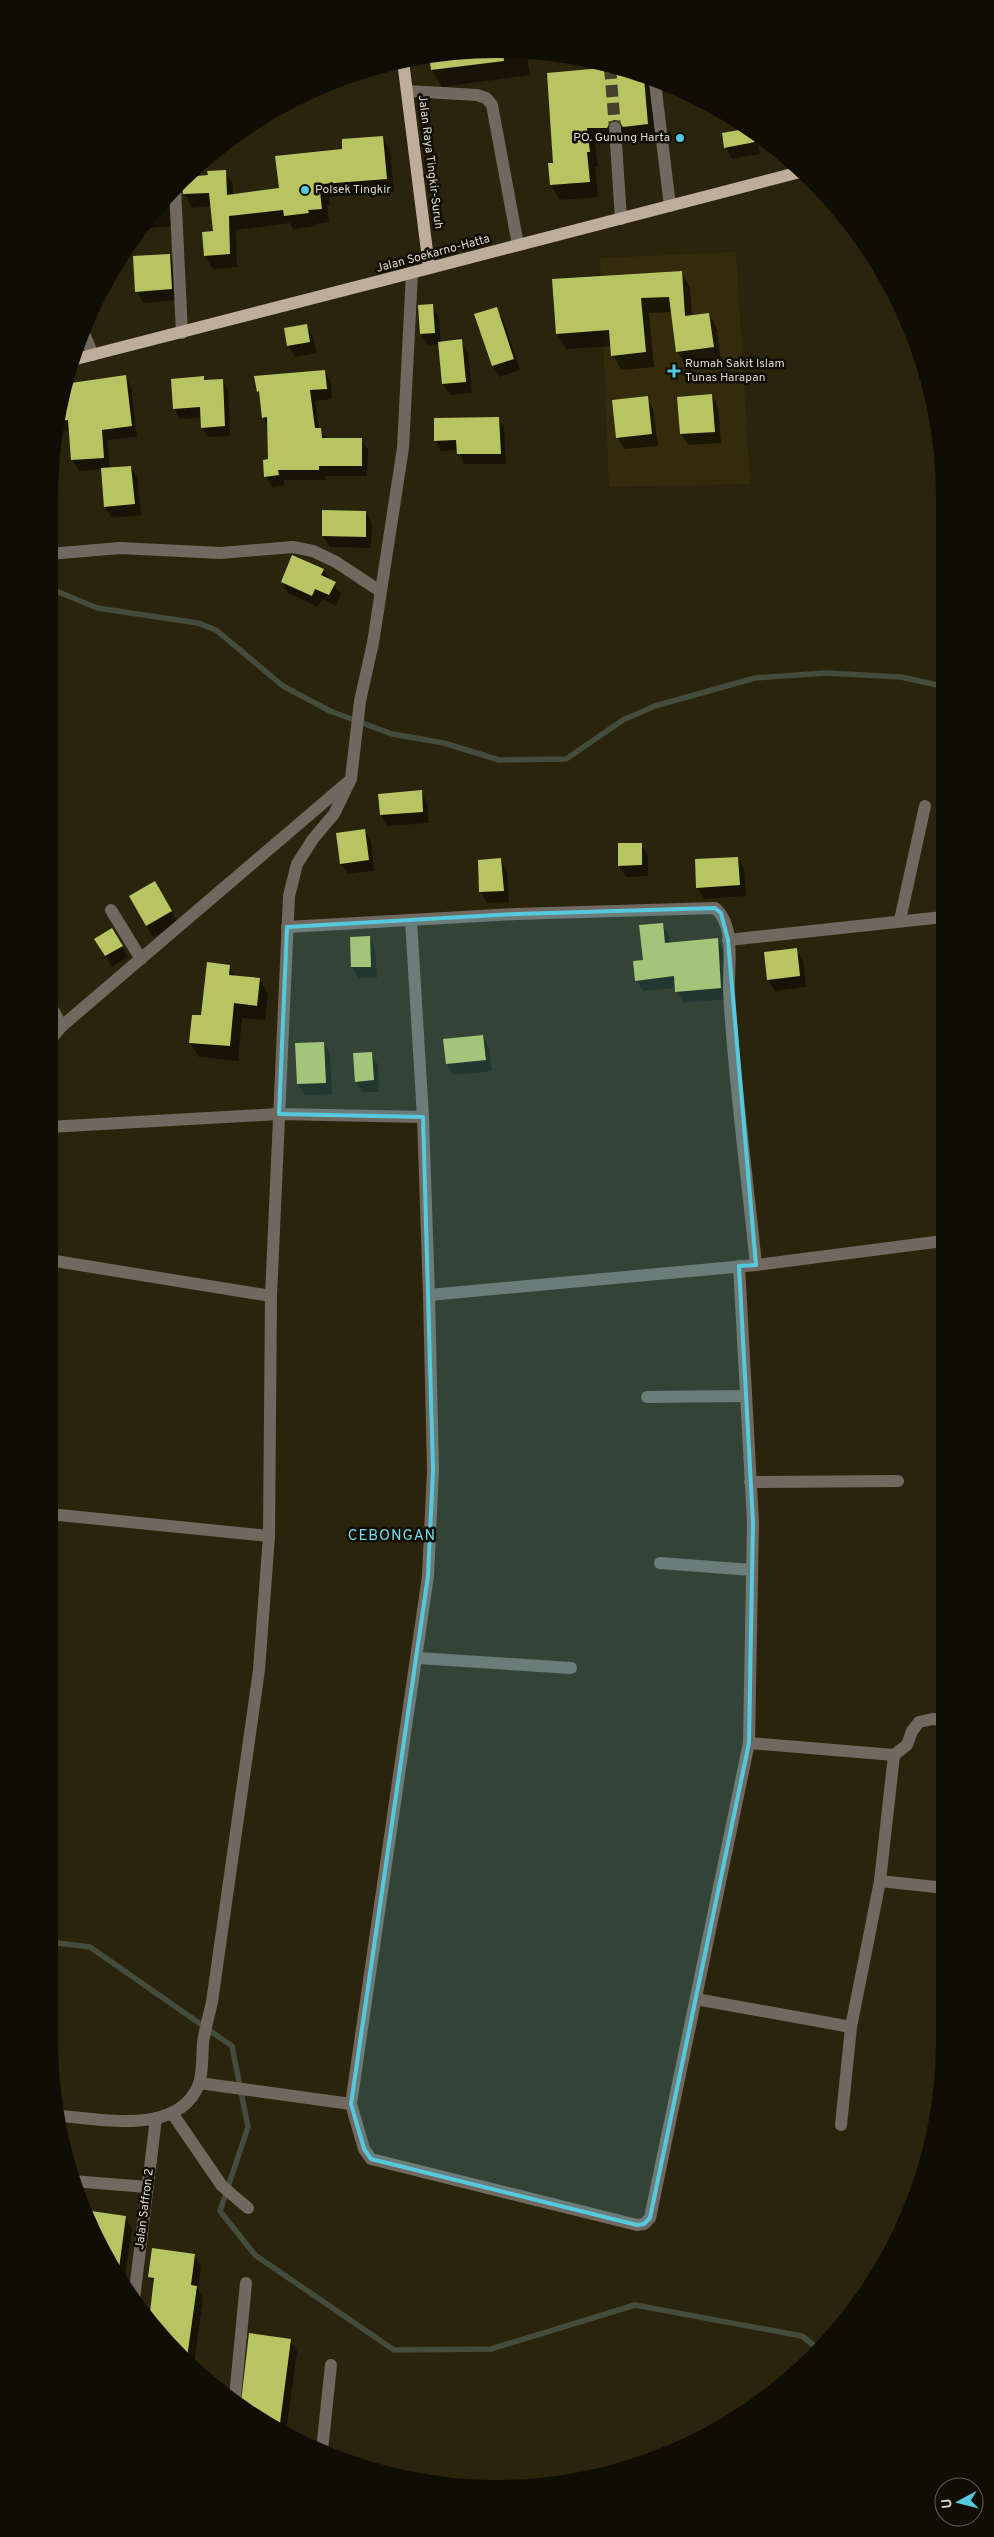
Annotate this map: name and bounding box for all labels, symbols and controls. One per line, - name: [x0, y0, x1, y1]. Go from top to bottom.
- street label: Jalan Raya Tingkir-Suruh: [414, 94, 446, 230]
- place label: PO. Gunung Harta: [573, 130, 670, 146]
- marker: PO. Gunung Harta: [674, 132, 686, 144]
- place label: Polsek Tingkir: [315, 182, 391, 198]
- marker: Polsek Tingkir: [299, 184, 311, 196]
- street label: Jalan Soekarno-Hatta: [374, 231, 492, 277]
- place label: Rumah Sakit Islam Tunas Harapan: [685, 356, 785, 386]
- marker: Rumah Sakit Islam Tunas Harapan: [667, 364, 681, 378]
- district label: CEBONGAN: [348, 1527, 436, 1546]
- street label: Jalan Saffron 2: [132, 2168, 158, 2250]
- north arrow: [934, 2477, 984, 2527]
- text: U: [939, 2497, 957, 2509]

